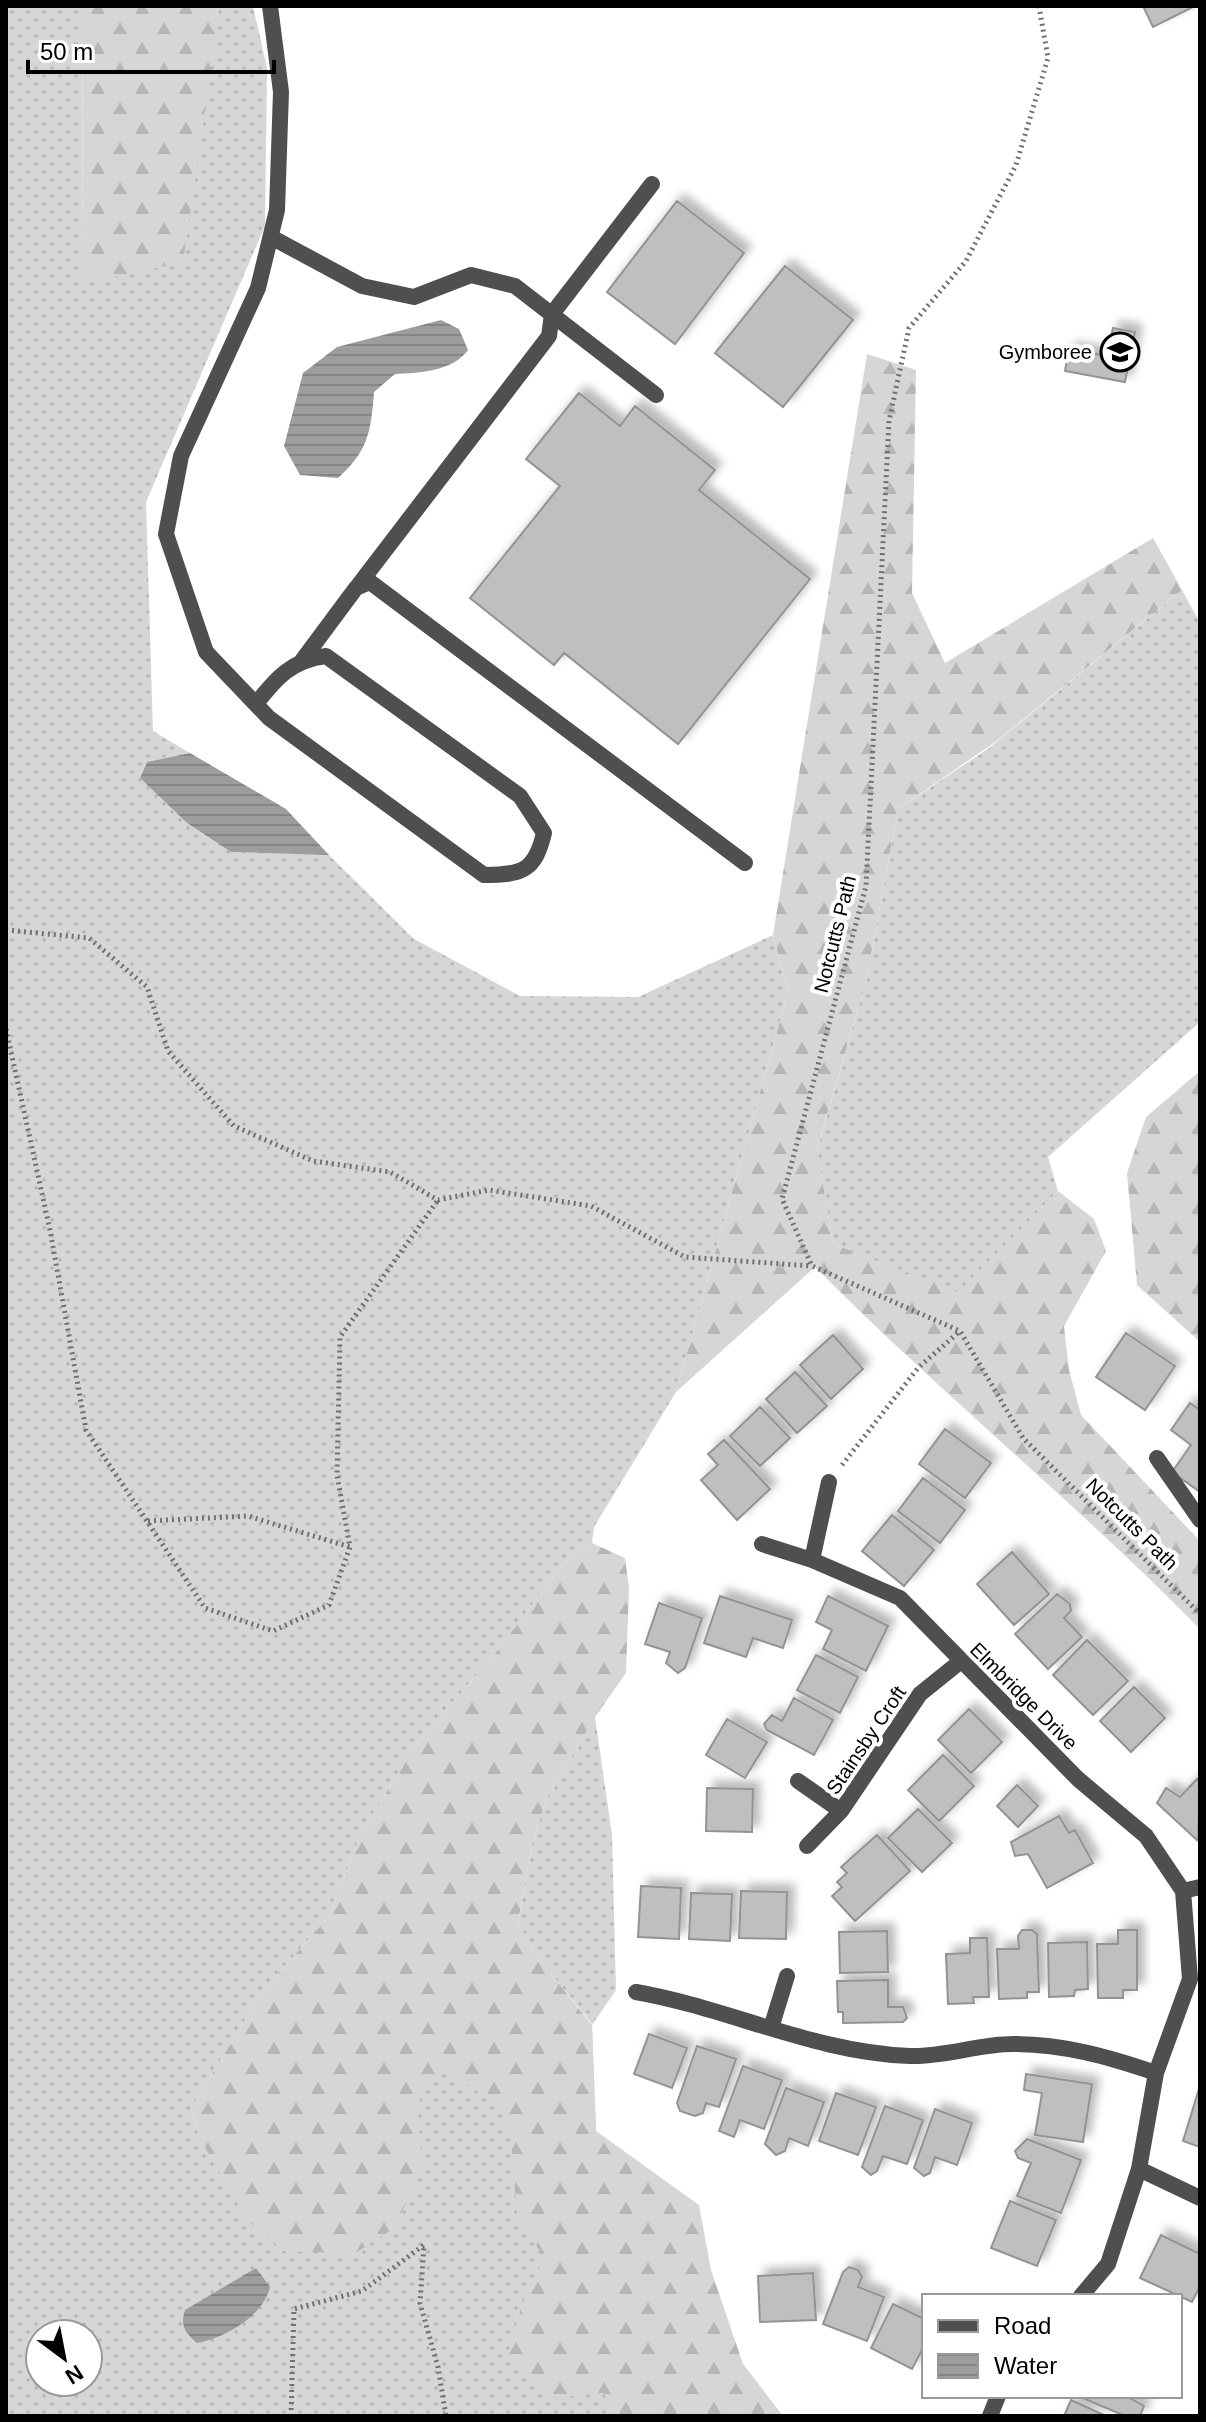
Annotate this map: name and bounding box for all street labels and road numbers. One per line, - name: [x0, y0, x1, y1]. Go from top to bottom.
- street label: Notcutts Path: [810, 873, 860, 995]
- street label: Notcutts Path: [1082, 1474, 1182, 1574]
- street label: Elmbridge Drive: [966, 1638, 1082, 1754]
- street label: Stainsby Croft: [822, 1681, 910, 1798]

